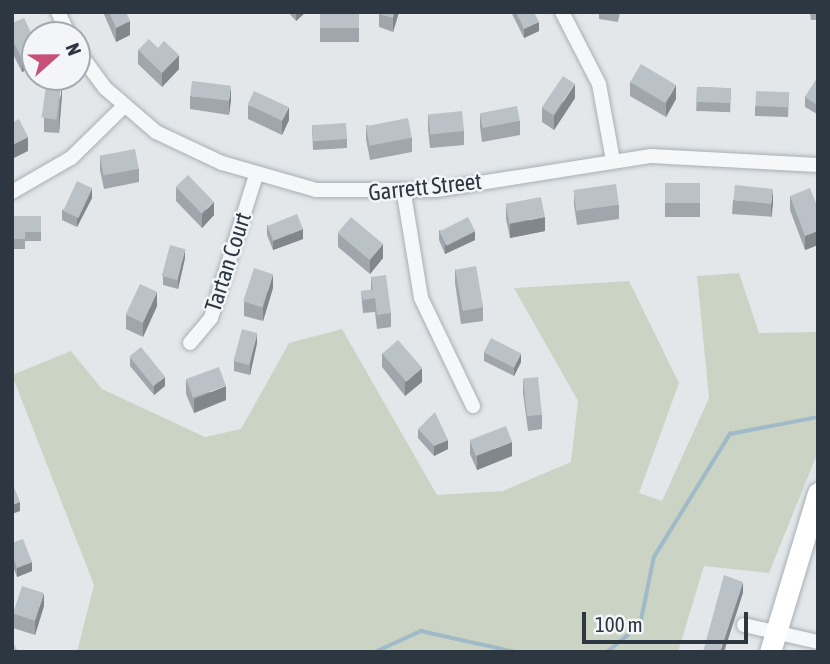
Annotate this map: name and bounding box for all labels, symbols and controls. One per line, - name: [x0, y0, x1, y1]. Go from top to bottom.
- north arrow: [21, 21, 91, 91]
- text: N: [61, 40, 86, 58]
- street label: Garrett Street: [367, 167, 483, 207]
- street label: Tartan Court: [199, 209, 257, 315]
- scale bar: [585, 598, 751, 642]
- text: 100 m: [595, 612, 643, 636]

